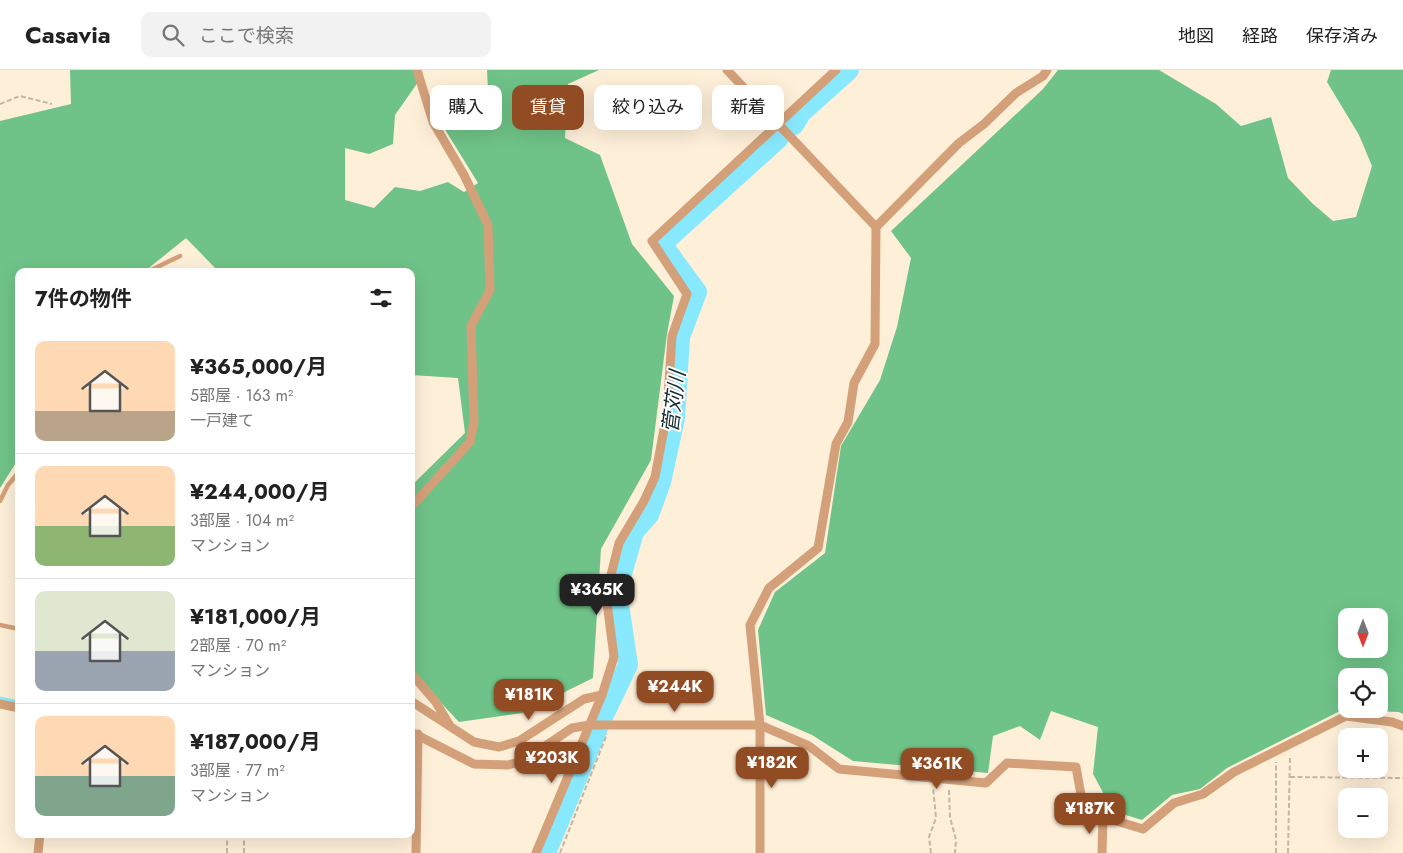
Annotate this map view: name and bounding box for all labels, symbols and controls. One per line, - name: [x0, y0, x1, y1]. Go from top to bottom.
- search box: [141, 12, 491, 57]
- text: Casavia: [25, 17, 111, 52]
- icon: search: [159, 21, 187, 49]
- text: ここで検索: [199, 22, 294, 49]
- text: 地図: [1178, 23, 1214, 49]
- text: 経路: [1242, 23, 1278, 49]
- text: 保存済み: [1306, 23, 1378, 49]
- chip: 購入: [430, 85, 502, 130]
- chip: 賃貸: [512, 85, 584, 130]
- chip: 絞り込み: [594, 85, 702, 130]
- chip: 新着: [712, 85, 784, 130]
- text: 7件の物件: [35, 284, 132, 314]
- icon: filters: [367, 284, 395, 312]
- text: ¥365,000/月: [190, 352, 327, 382]
- icon: home: [75, 361, 135, 421]
- water label: 菅苅川: [655, 367, 693, 435]
- text: 5部屋 · 163 m²: [190, 384, 293, 407]
- text: 一戸建て: [190, 409, 254, 432]
- text: ¥244,000/月: [190, 477, 329, 507]
- icon: home: [75, 486, 135, 546]
- text: 3部屋 · 104 m²: [190, 509, 294, 532]
- text: マンション: [190, 534, 270, 557]
- pin: ¥365K: [562, 574, 632, 616]
- text: ¥365K: [571, 578, 623, 601]
- text: ¥181,000/月: [190, 602, 321, 632]
- north arrow: [1338, 608, 1388, 658]
- map controls: [1338, 608, 1388, 838]
- icon: home: [75, 611, 135, 671]
- text: 2部屋 · 70 m²: [190, 634, 286, 657]
- text: マンション: [190, 659, 270, 682]
- button: locate: [1338, 668, 1388, 718]
- pin: ¥244K: [640, 670, 710, 713]
- text: ¥244K: [648, 675, 702, 698]
- pin: ¥181K: [494, 678, 564, 721]
- text: ¥181K: [505, 683, 553, 706]
- text: ¥187,000/月: [190, 727, 320, 757]
- button: +: [1338, 728, 1388, 778]
- icon: home: [75, 736, 135, 796]
- pin: ¥203K: [517, 742, 587, 784]
- text: ¥203K: [526, 746, 578, 769]
- pin: ¥182K: [737, 746, 807, 789]
- pin: ¥361K: [902, 748, 972, 790]
- text: ¥182K: [747, 751, 797, 774]
- text: ¥361K: [912, 752, 962, 775]
- text: 3部屋 · 77 m²: [190, 759, 285, 782]
- text: マンション: [190, 784, 270, 807]
- button: −: [1338, 788, 1388, 838]
- pin: ¥187K: [1055, 792, 1125, 835]
- text: ¥187K: [1065, 797, 1115, 820]

